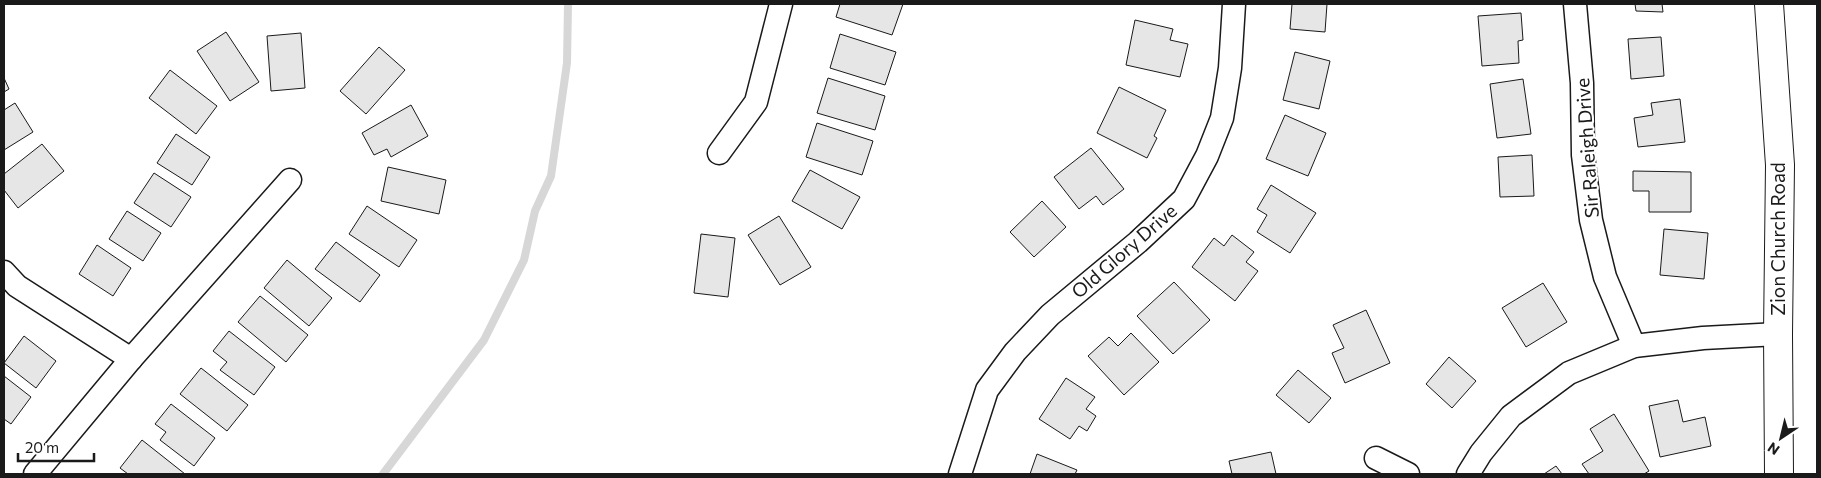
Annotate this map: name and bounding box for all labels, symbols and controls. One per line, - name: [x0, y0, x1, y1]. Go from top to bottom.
- street label: Sir Raleigh Drive: [1570, 77, 1603, 219]
- street label: Zion Church Road: [1766, 162, 1789, 316]
- street label: Old Glory Drive: [1066, 199, 1181, 303]
- north arrow: [1756, 413, 1806, 463]
- scale bar: [18, 430, 94, 462]
- text: 20 m: [25, 438, 59, 456]
- text: N: [1764, 439, 1782, 459]

